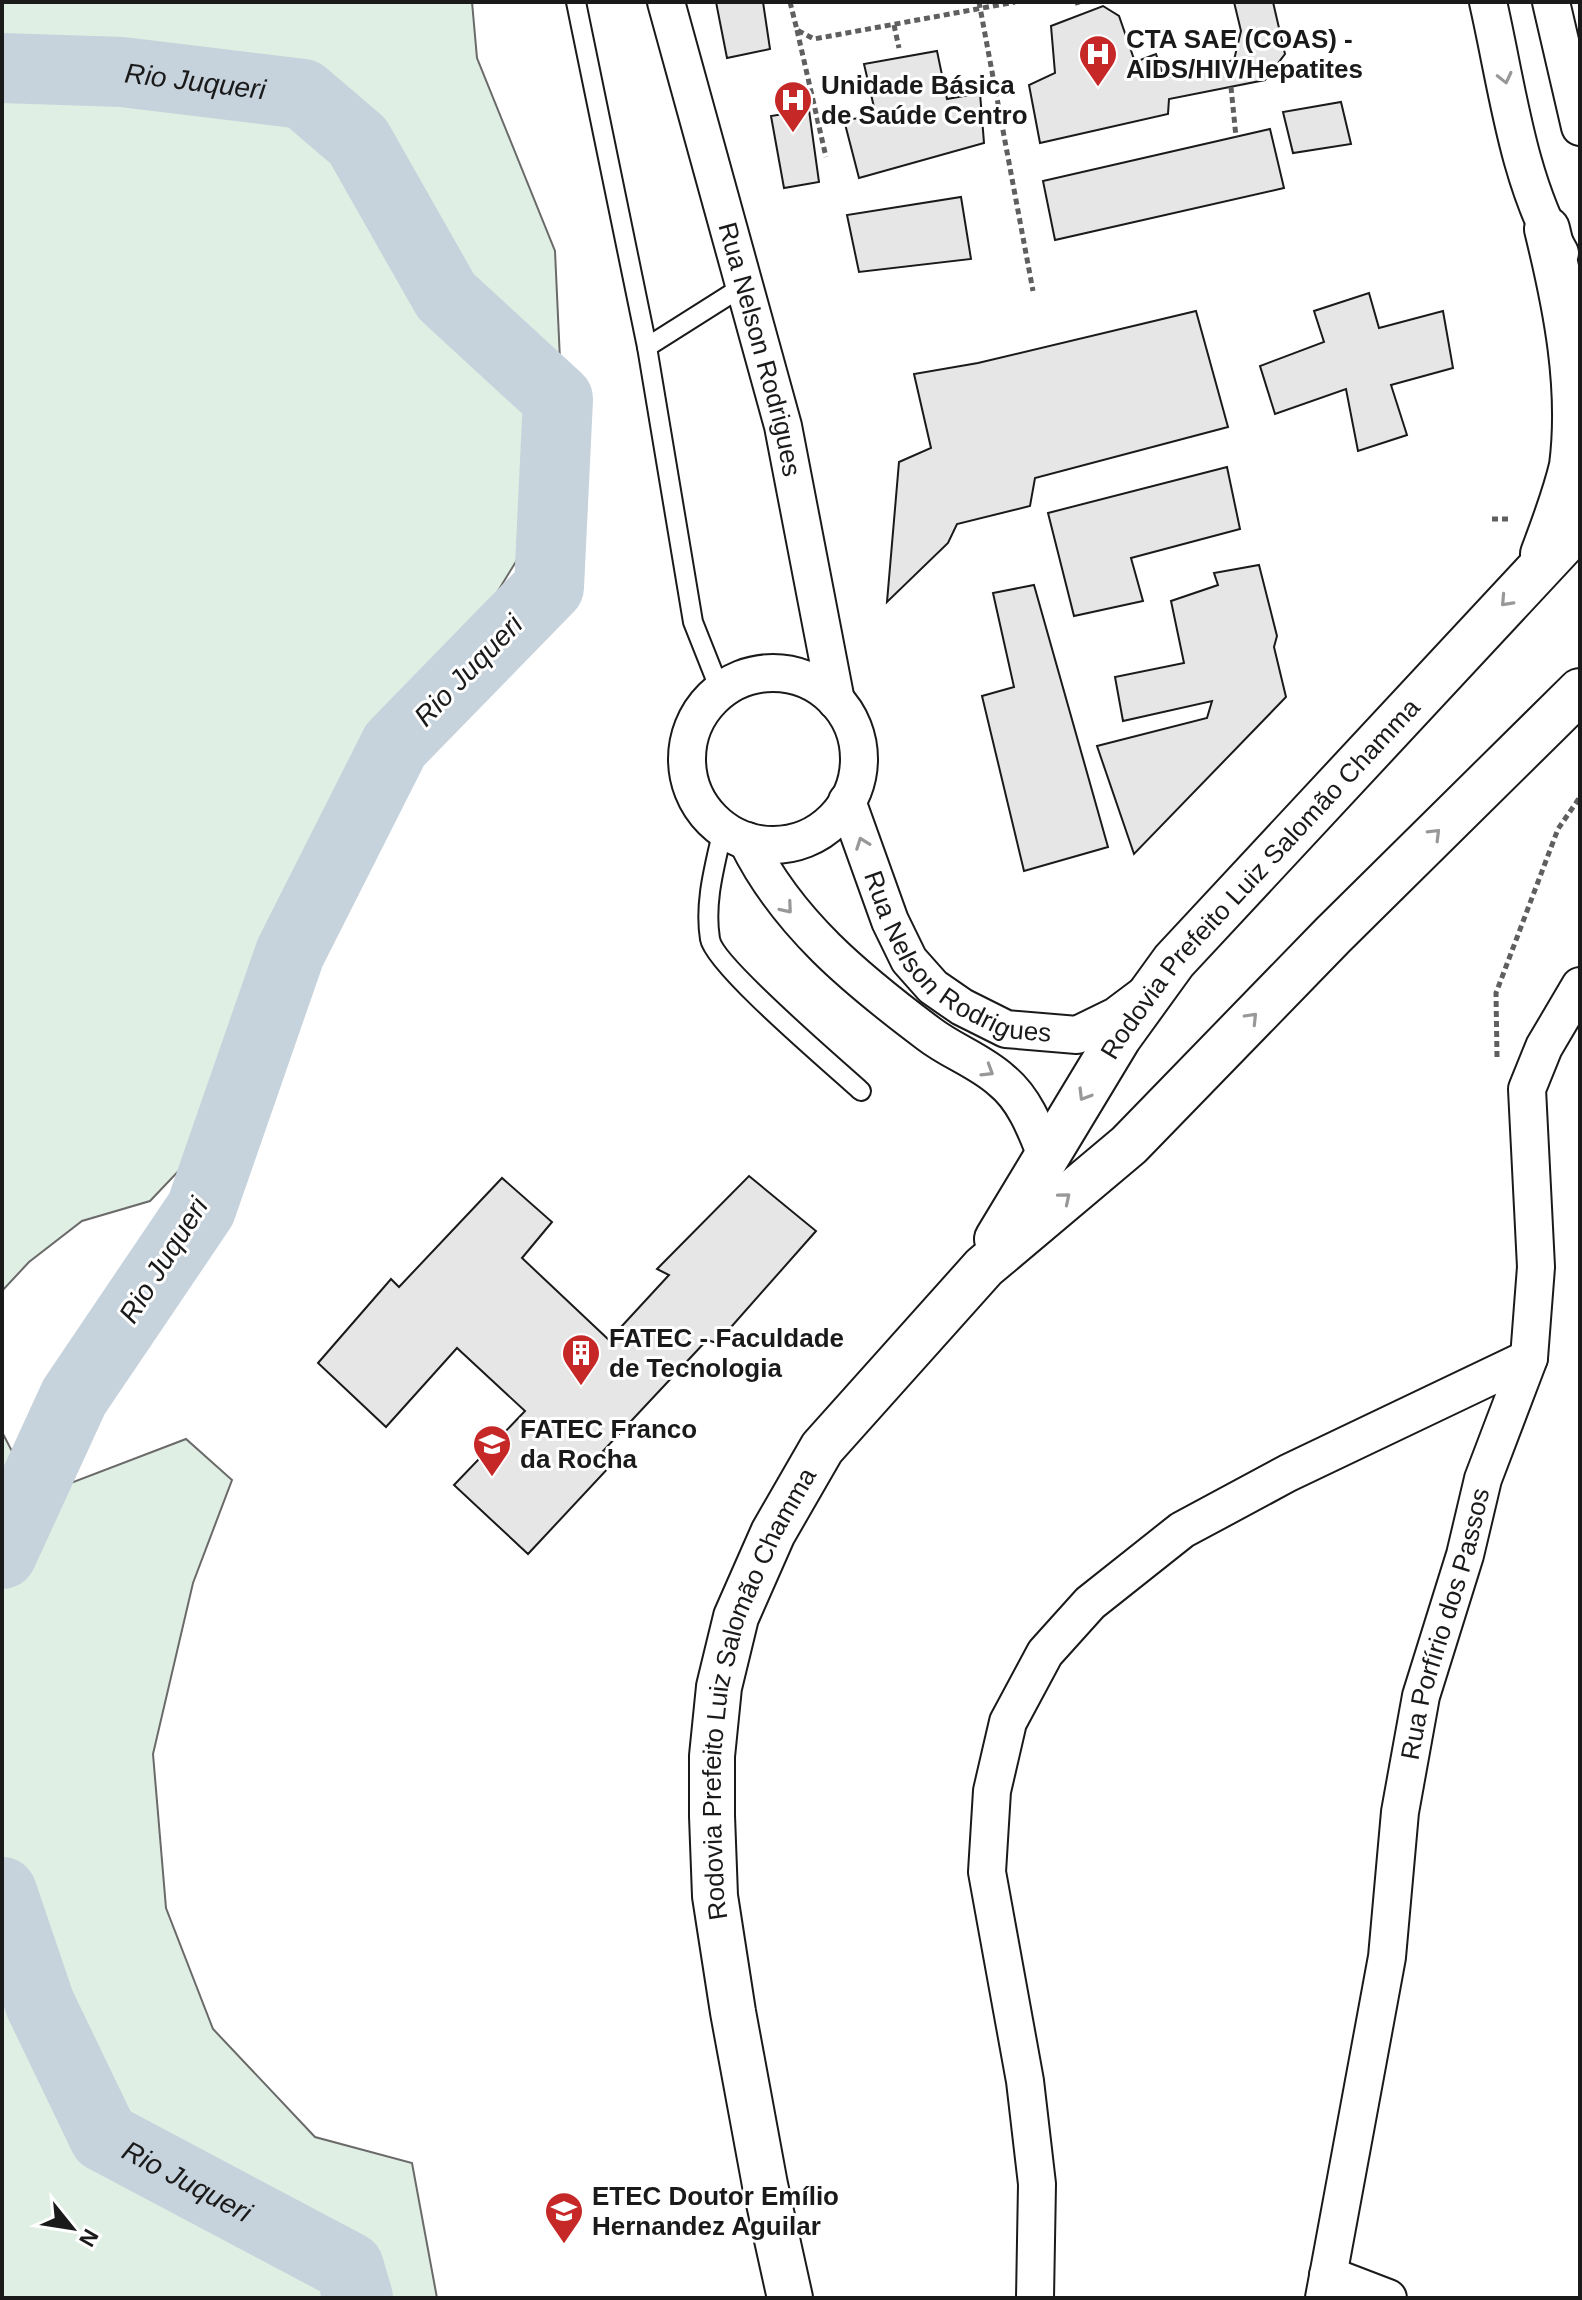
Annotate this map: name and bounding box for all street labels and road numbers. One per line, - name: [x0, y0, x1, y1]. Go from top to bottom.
- street label: Rua Nelson Rodrigues: [712, 219, 807, 479]
- street label: Rodovia Prefeito Luiz Salomão Chamma: [1094, 692, 1426, 1064]
- street label: Rua Nelson Rodrigues: [858, 867, 1053, 1048]
- street label: Rodovia Prefeito Luiz Salomão Chamma: [697, 1462, 823, 1922]
- street label: Rua Porfírio dos Passos: [1395, 1485, 1495, 1762]

